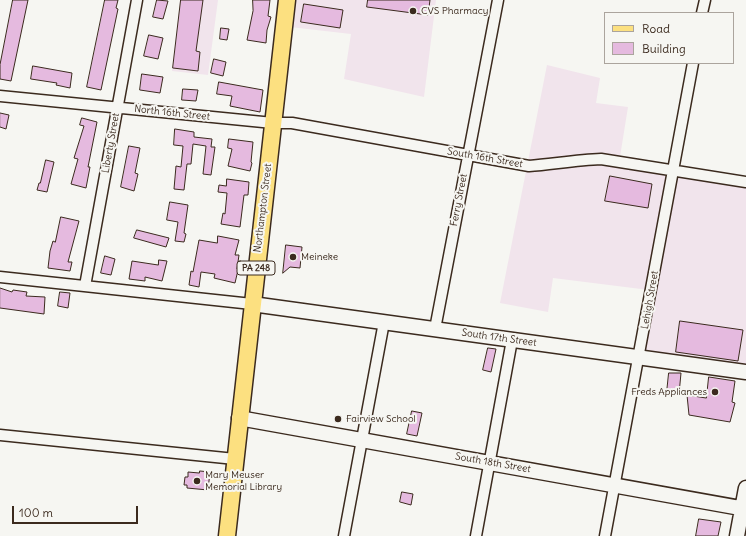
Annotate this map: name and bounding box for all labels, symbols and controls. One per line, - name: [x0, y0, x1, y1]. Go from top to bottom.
- place label: CVS Pharmacy: [421, 5, 489, 17]
- marker: CVS Pharmacy: [408, 6, 418, 16]
- legend: [604, 12, 734, 64]
- text: Road: [642, 21, 670, 36]
- text: Building: [642, 41, 686, 56]
- street label: North 16th Street: [134, 103, 210, 123]
- street label: Liberty Street: [100, 112, 122, 174]
- street label: South 16th Street: [446, 145, 524, 171]
- street label: Northampton Street: [252, 163, 274, 253]
- street label: Ferry Street: [448, 173, 470, 227]
- place label: Meineke: [301, 251, 338, 263]
- marker: Meineke: [288, 252, 298, 262]
- road number: PA 248: [237, 261, 275, 275]
- street label: Lehigh Street: [639, 270, 661, 330]
- street label: South 17th Street: [461, 327, 537, 349]
- place label: Freds Appliances: [631, 386, 707, 398]
- marker: Freds Appliances: [710, 387, 720, 397]
- place label: Fairview School: [346, 413, 416, 425]
- marker: Fairview School: [333, 414, 343, 424]
- street label: South 18th Street: [454, 450, 532, 476]
- place label: Mary Meuser Memorial Library: [205, 469, 282, 492]
- marker: Mary Meuser Memorial Library: [192, 476, 202, 486]
- scale bar: [14, 498, 140, 524]
- text: 100 m: [19, 505, 53, 520]

